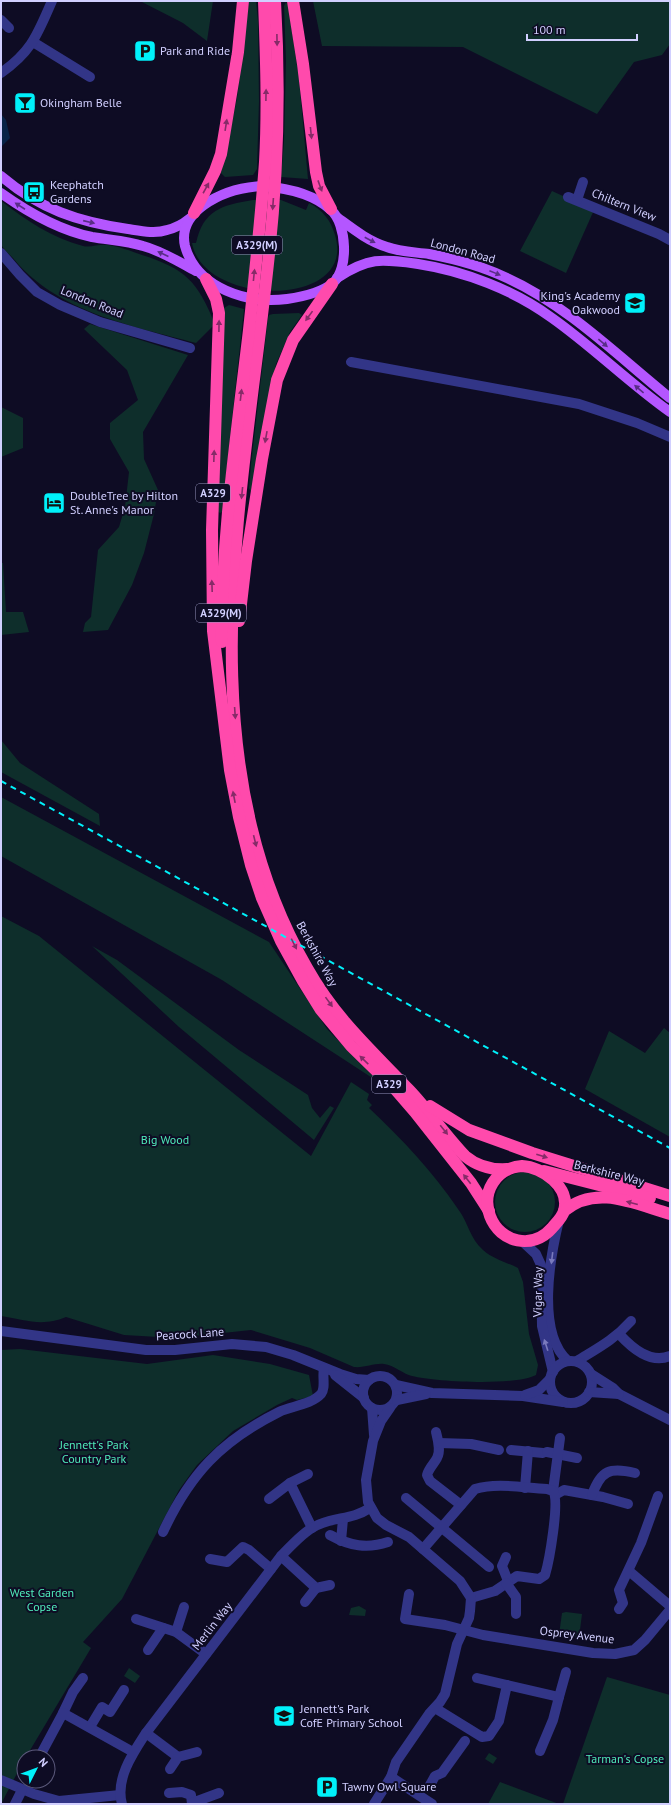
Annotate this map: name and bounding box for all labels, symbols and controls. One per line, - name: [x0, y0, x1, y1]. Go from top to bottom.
- scale bar: [527, 16, 637, 42]
- text: 100 m: [533, 22, 566, 37]
- one-way arrow: [274, 34, 280, 47]
- parking icon: Park and Ride: [132, 38, 158, 64]
- place label: Park and Ride: [160, 43, 230, 58]
- one-way arrow: [263, 88, 269, 101]
- bar icon: Okingham Belle: [12, 90, 38, 116]
- place label: Okingham Belle: [40, 95, 122, 110]
- one-way arrow: [223, 119, 229, 131]
- one-way arrow: [308, 127, 315, 139]
- place label: Keephatch Gardens: [50, 177, 104, 206]
- bus stop icon: Keephatch Gardens: [21, 179, 47, 205]
- one-way arrow: [317, 181, 323, 193]
- one-way arrow: [202, 182, 209, 194]
- street label: Chiltern View: [590, 185, 659, 224]
- one-way arrow: [270, 198, 277, 210]
- one-way arrow: [15, 202, 25, 210]
- one-way arrow: [83, 220, 95, 226]
- street label: London Road: [429, 235, 497, 266]
- road number: A329(M): [232, 236, 282, 254]
- one-way arrow: [364, 236, 376, 243]
- one-way arrow: [158, 251, 169, 257]
- one-way arrow: [251, 269, 257, 281]
- one-way arrow: [489, 270, 501, 276]
- street label: London Road: [59, 282, 126, 321]
- place label: King's Academy Oakwood: [541, 288, 620, 317]
- school or university icon: King's Academy Oakwood: [622, 290, 648, 316]
- one-way arrow: [304, 310, 313, 321]
- one-way arrow: [216, 319, 222, 332]
- one-way arrow: [598, 339, 609, 348]
- one-way arrow: [634, 384, 644, 393]
- one-way arrow: [238, 389, 244, 401]
- one-way arrow: [263, 431, 269, 443]
- one-way arrow: [211, 449, 217, 462]
- road number: A329: [196, 484, 230, 502]
- one-way arrow: [239, 487, 245, 499]
- place label: DoubleTree by Hilton St. Anne's Manor: [70, 488, 178, 517]
- hotel icon: DoubleTree by Hilton St. Anne's Manor: [41, 490, 67, 516]
- one-way arrow: [209, 579, 215, 592]
- road number: A329(M): [196, 604, 246, 622]
- one-way arrow: [231, 707, 238, 719]
- one-way arrow: [231, 790, 237, 803]
- one-way arrow: [253, 835, 259, 848]
- street label: Berkshire Way: [293, 919, 342, 989]
- one-way arrow: [291, 939, 297, 950]
- one-way arrow: [325, 997, 333, 1007]
- one-way arrow: [359, 1055, 369, 1064]
- road number: A329: [372, 1075, 406, 1093]
- one-way arrow: [440, 1125, 448, 1136]
- park label: Big Wood: [141, 1132, 189, 1147]
- one-way arrow: [536, 1153, 548, 1159]
- street label: Berkshire Way: [572, 1157, 646, 1189]
- one-way arrow: [463, 1173, 471, 1184]
- one-way arrow: [626, 1200, 638, 1206]
- one-way arrow: [549, 1252, 555, 1264]
- street label: Vigar Way: [530, 1266, 545, 1318]
- street label: Peacock Lane: [155, 1324, 225, 1343]
- one-way arrow: [543, 1339, 549, 1351]
- park label: Jennett's Park Country Park: [58, 1437, 129, 1466]
- park label: West Garden Copse: [10, 1585, 74, 1614]
- street label: Merlin Way: [188, 1598, 235, 1653]
- street label: Osprey Avenue: [539, 1622, 615, 1647]
- place label: Jennett's Park CofE Primary School: [299, 1701, 403, 1730]
- school or university icon: Jennett's Park CofE Primary School: [271, 1703, 297, 1729]
- north arrow: [16, 1749, 56, 1789]
- park label: Tarman's Copse: [586, 1751, 664, 1766]
- text: N: [36, 1755, 51, 1770]
- parking icon: Tawny Owl Square: [314, 1774, 340, 1800]
- place label: Tawny Owl Square: [342, 1779, 436, 1794]

